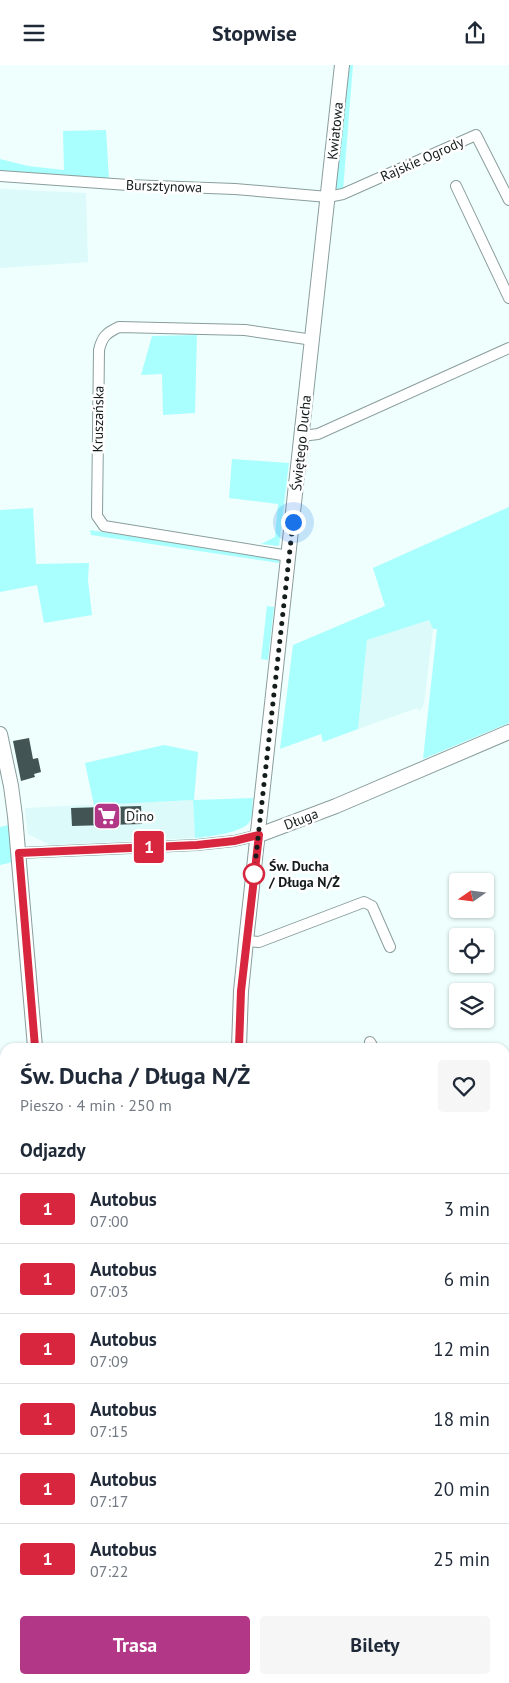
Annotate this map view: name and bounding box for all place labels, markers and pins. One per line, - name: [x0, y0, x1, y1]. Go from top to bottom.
- supermarket icon: Dino: [92, 801, 122, 831]
- place label: Dino: [126, 807, 154, 825]
- place label: Św. Ducha / Długa N/Ż: [268, 857, 340, 891]
- marker: Św. Ducha / Długa N/Ż: [243, 863, 265, 885]

